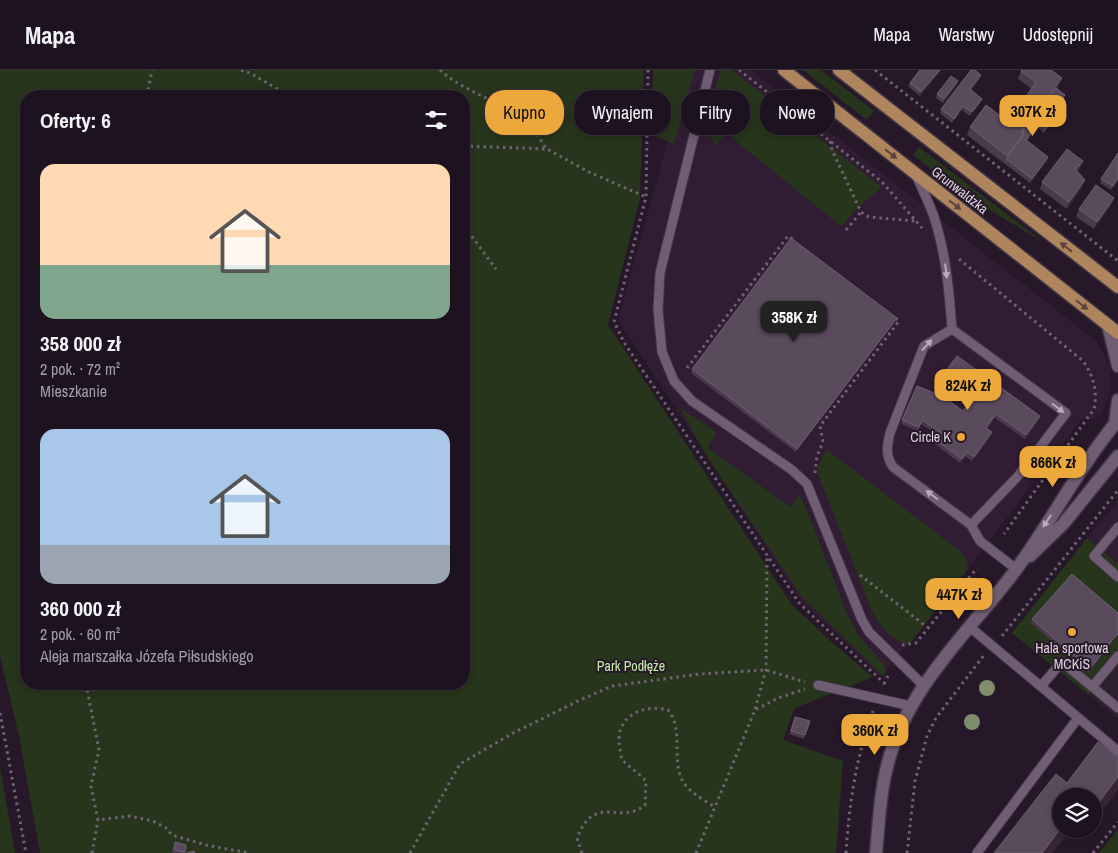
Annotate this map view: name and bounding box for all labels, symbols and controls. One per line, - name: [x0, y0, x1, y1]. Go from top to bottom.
- text: Mapa: [25, 19, 75, 51]
- text: Mapa: [873, 22, 910, 47]
- text: Warstwy: [938, 22, 994, 47]
- text: Udostępnij: [1022, 22, 1093, 47]
- chip: Kupno: [485, 90, 564, 135]
- chip: Wynajem: [574, 90, 671, 135]
- chip: Filtry: [681, 90, 750, 135]
- chip: Nowe: [760, 90, 834, 135]
- pin: 307K zł: [987, 94, 1079, 137]
- text: 307K zł: [1010, 100, 1056, 122]
- text: Oferty: 6: [40, 106, 111, 135]
- icon: filters: [422, 106, 450, 134]
- one-way arrow: [884, 149, 897, 160]
- street label: Grunwaldzka: [928, 162, 992, 218]
- icon: home: [200, 196, 290, 286]
- one-way arrow: [948, 199, 961, 210]
- one-way arrow: [1060, 241, 1073, 252]
- one-way arrow: [942, 263, 950, 279]
- pin: 358K zł: [748, 300, 840, 343]
- one-way arrow: [1075, 300, 1089, 310]
- text: 358K zł: [771, 306, 817, 328]
- text: 358 000 zł: [40, 329, 120, 358]
- one-way arrow: [921, 340, 933, 352]
- text: 2 pok. · 72 m²: [40, 358, 120, 380]
- pin: 824K zł: [922, 368, 1014, 411]
- text: 824K zł: [945, 374, 991, 396]
- text: Mieszkanie: [40, 380, 107, 402]
- one-way arrow: [1051, 402, 1064, 413]
- place label: Circle K: [910, 428, 951, 446]
- marker: Circle K: [955, 431, 967, 443]
- pin: 866K zł: [1007, 446, 1099, 488]
- text: 866K zł: [1030, 451, 1076, 473]
- icon: home: [200, 461, 290, 551]
- one-way arrow: [926, 490, 939, 501]
- one-way arrow: [1042, 515, 1052, 528]
- pin: 447K zł: [913, 578, 1005, 620]
- text: 447K zł: [936, 583, 982, 605]
- text: 360 000 zł: [40, 594, 120, 623]
- text: 2 pok. · 60 m²: [40, 623, 120, 645]
- marker: Hala sportowa MCKiS: [1066, 626, 1078, 638]
- place label: Hala sportowa MCKiS: [1035, 639, 1109, 673]
- text: Aleja marszałka Józefa Piłsudskiego: [40, 645, 254, 667]
- park label: Park Podłęże: [597, 657, 665, 675]
- pin: 360K zł: [829, 714, 921, 756]
- text: 360K zł: [852, 719, 898, 741]
- map controls: [1052, 788, 1102, 838]
- button: layers: [1052, 788, 1102, 838]

